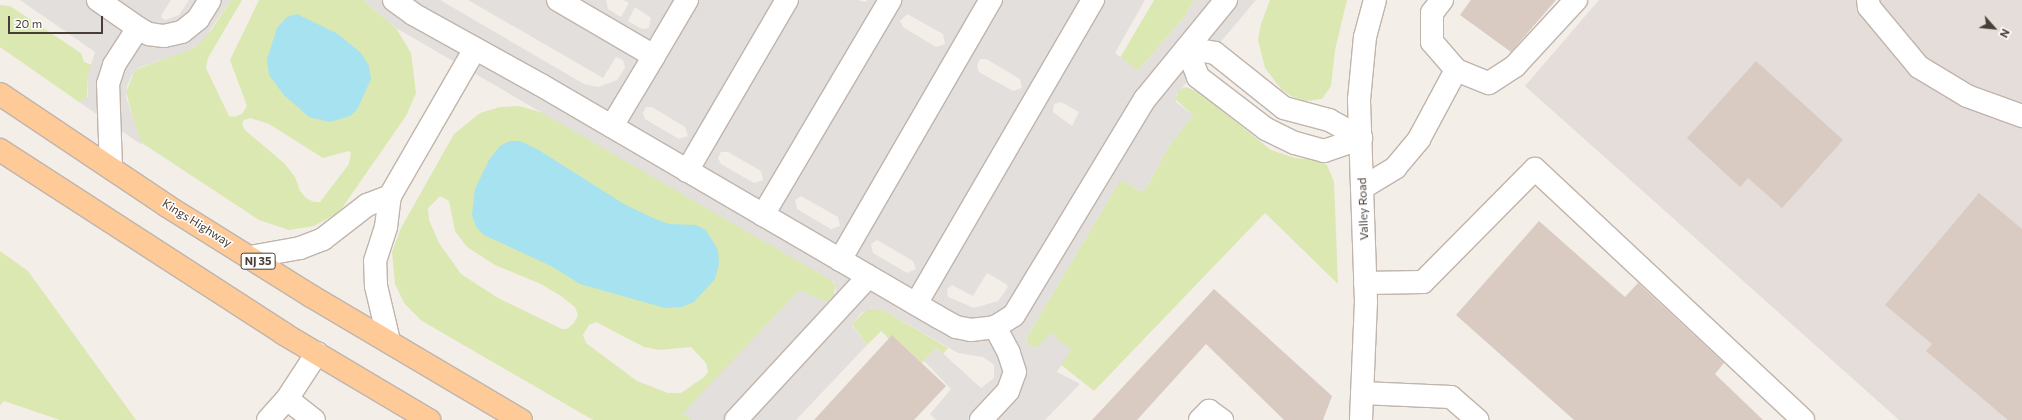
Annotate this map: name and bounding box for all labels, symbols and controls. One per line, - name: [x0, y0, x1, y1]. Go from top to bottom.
- scale bar: [10, 8, 105, 34]
- north arrow: [1974, 8, 2014, 48]
- text: 20 m: [15, 16, 42, 30]
- text: N: [1997, 27, 2013, 40]
- street label: Valley Road: [1355, 177, 1371, 241]
- street label: Kings Highway: [160, 196, 234, 250]
- road number: NJ 35: [240, 252, 276, 270]

